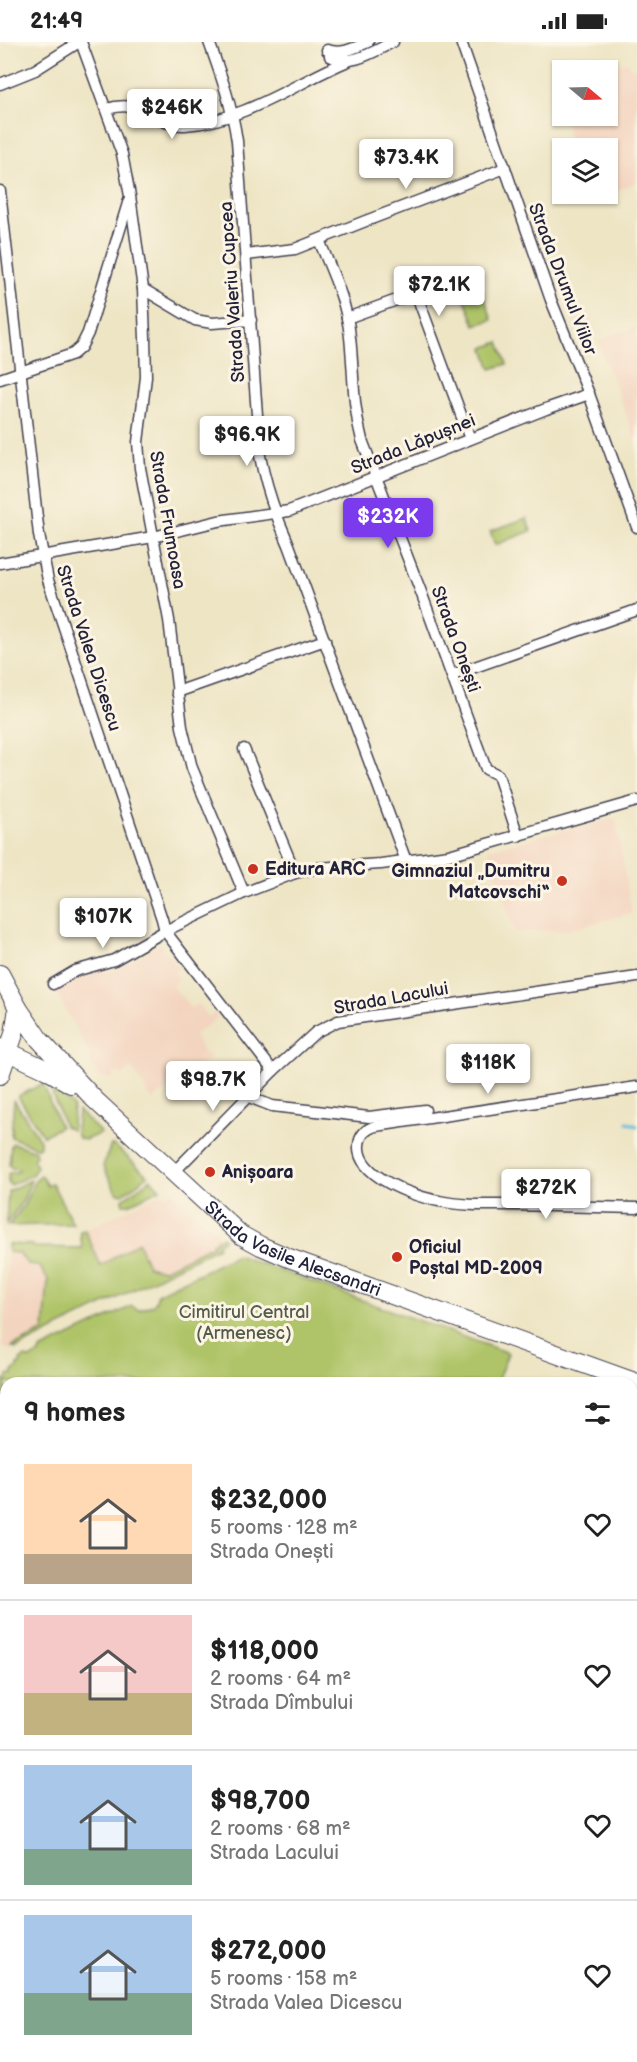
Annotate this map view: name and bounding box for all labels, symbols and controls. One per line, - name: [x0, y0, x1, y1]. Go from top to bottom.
- text: 21:49: [30, 8, 83, 35]
- north arrow: [552, 60, 618, 126]
- map controls: [552, 60, 618, 204]
- pin: $246K: [130, 89, 214, 140]
- text: $246K: [141, 96, 203, 120]
- button: layers: [552, 138, 618, 204]
- pin: $73.4K: [357, 139, 455, 190]
- text: $73.4K: [373, 146, 439, 170]
- street label: Strada Drumul Viilor: [524, 200, 601, 359]
- street label: Strada Valeriu Cupcea: [216, 201, 249, 383]
- pin: $72.1K: [390, 266, 488, 317]
- text: $72.1K: [408, 273, 470, 297]
- street label: Strada Lăpușnei: [348, 410, 478, 479]
- pin: $96.9K: [198, 416, 296, 467]
- text: $96.9K: [214, 423, 280, 447]
- street label: Strada Frumoasa: [145, 449, 190, 591]
- pin: $232K: [346, 498, 430, 549]
- text: $232K: [357, 505, 419, 529]
- street label: Strada Valea Dicescu: [52, 563, 125, 734]
- street label: Strada Onești: [427, 583, 484, 695]
- place label: Editura ARC: [265, 859, 366, 880]
- place label: Gimnaziul „Dumitru Matcovschi“: [392, 861, 550, 903]
- marker: Editura ARC: [246, 862, 260, 876]
- marker: Gimnaziul „Dumitru Matcovschi“: [555, 874, 569, 888]
- pin: $107K: [61, 898, 145, 949]
- text: $107K: [74, 905, 132, 929]
- street label: Strada Lacului: [332, 978, 450, 1019]
- pin: $118K: [446, 1044, 530, 1095]
- text: $118K: [460, 1051, 516, 1075]
- pin: $98.7K: [164, 1061, 262, 1112]
- text: $98.7K: [180, 1068, 246, 1092]
- place label: Anișoara: [221, 1162, 294, 1183]
- marker: Anișoara: [203, 1165, 217, 1179]
- pin: $272K: [504, 1169, 588, 1220]
- text: $272K: [515, 1176, 577, 1200]
- street label: Strada Vasile Alecsandri: [200, 1197, 384, 1301]
- place label: Oficiul Poștal MD-2009: [409, 1237, 543, 1279]
- marker: Oficiul Poștal MD-2009: [390, 1250, 404, 1264]
- park label: Cimitirul Central (Armenesc): [179, 1302, 309, 1344]
- icon: filters: [581, 1397, 614, 1430]
- text: 9 homes: [24, 1398, 125, 1429]
- text: $232,000: [210, 1485, 327, 1516]
- icon: home: [72, 1488, 144, 1560]
- icon: heart: [581, 1508, 614, 1541]
- text: 5 rooms · 128 m²: [210, 1516, 358, 1540]
- text: Strada Onești: [210, 1540, 334, 1564]
- text: $118,000: [210, 1636, 319, 1667]
- icon: home: [72, 1639, 144, 1711]
- icon: heart: [581, 1659, 614, 1692]
- text: 2 rooms · 64 m²: [210, 1667, 351, 1691]
- text: Strada Dîmbului: [210, 1691, 353, 1715]
- text: $98,700: [210, 1786, 311, 1817]
- icon: home: [72, 1789, 144, 1861]
- icon: heart: [581, 1809, 614, 1842]
- text: 2 rooms · 68 m²: [210, 1817, 351, 1841]
- text: Strada Lacului: [210, 1841, 339, 1865]
- text: $272,000: [210, 1936, 326, 1967]
- icon: home: [72, 1939, 144, 2011]
- icon: heart: [581, 1959, 614, 1992]
- text: 5 rooms · 158 m²: [210, 1967, 357, 1991]
- text: Strada Valea Dicescu: [210, 1991, 402, 2015]

